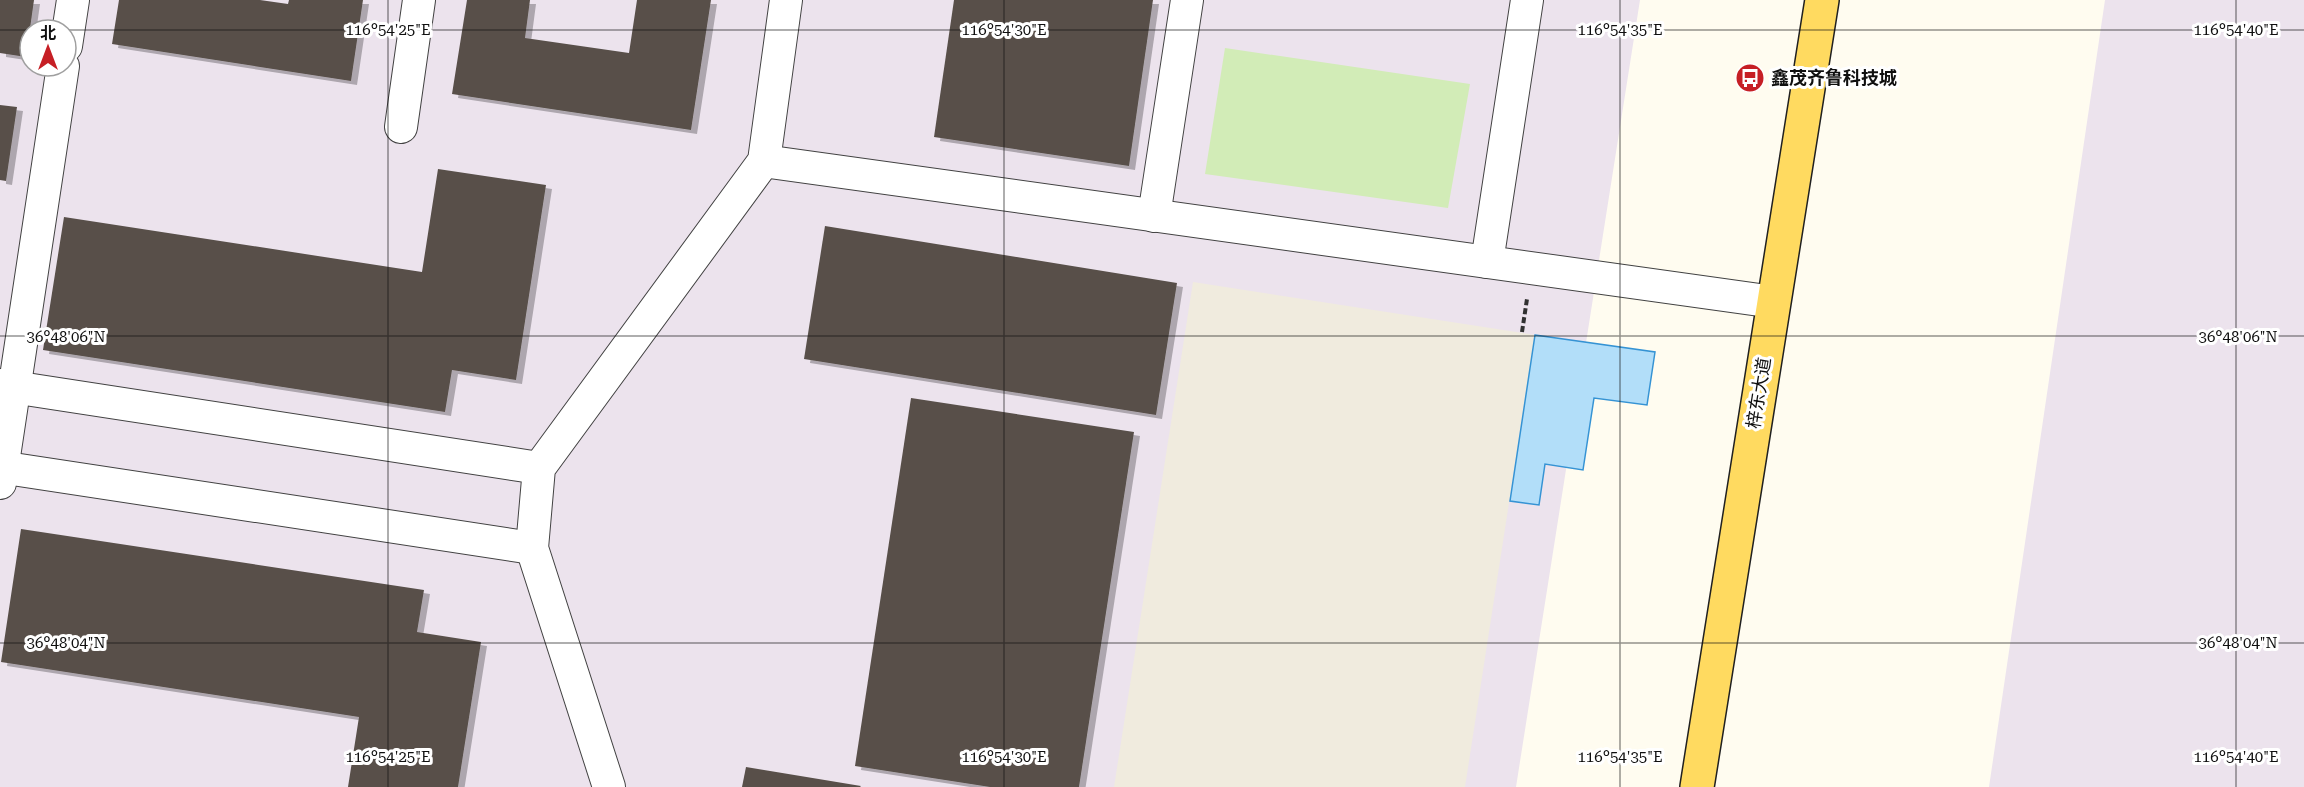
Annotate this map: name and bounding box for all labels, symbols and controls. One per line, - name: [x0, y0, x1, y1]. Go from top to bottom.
- north arrow: [18, 18, 78, 78]
- text: 116°54'25"E: [345, 21, 431, 39]
- text: 116°54'30"E: [961, 21, 1047, 39]
- text: 116°54'35"E: [1577, 21, 1663, 39]
- text: 116°54'40"E: [2193, 21, 2279, 39]
- text: 北: [40, 24, 56, 43]
- bus stop icon: 鑫茂齐鲁科技城: [1734, 62, 1766, 94]
- place label: 鑫茂齐鲁科技城: [1771, 67, 1897, 88]
- text: 36°48'06"N: [26, 328, 106, 346]
- text: 36°48'06"N: [2198, 328, 2278, 346]
- street label: 梓东大道: [1743, 356, 1775, 430]
- text: 36°48'04"N: [26, 634, 106, 652]
- text: 36°48'04"N: [2198, 634, 2278, 652]
- text: 116°54'25"E: [345, 748, 431, 766]
- text: 116°54'30"E: [961, 748, 1047, 766]
- text: 116°54'35"E: [1577, 748, 1663, 766]
- text: 116°54'40"E: [2193, 748, 2279, 766]

